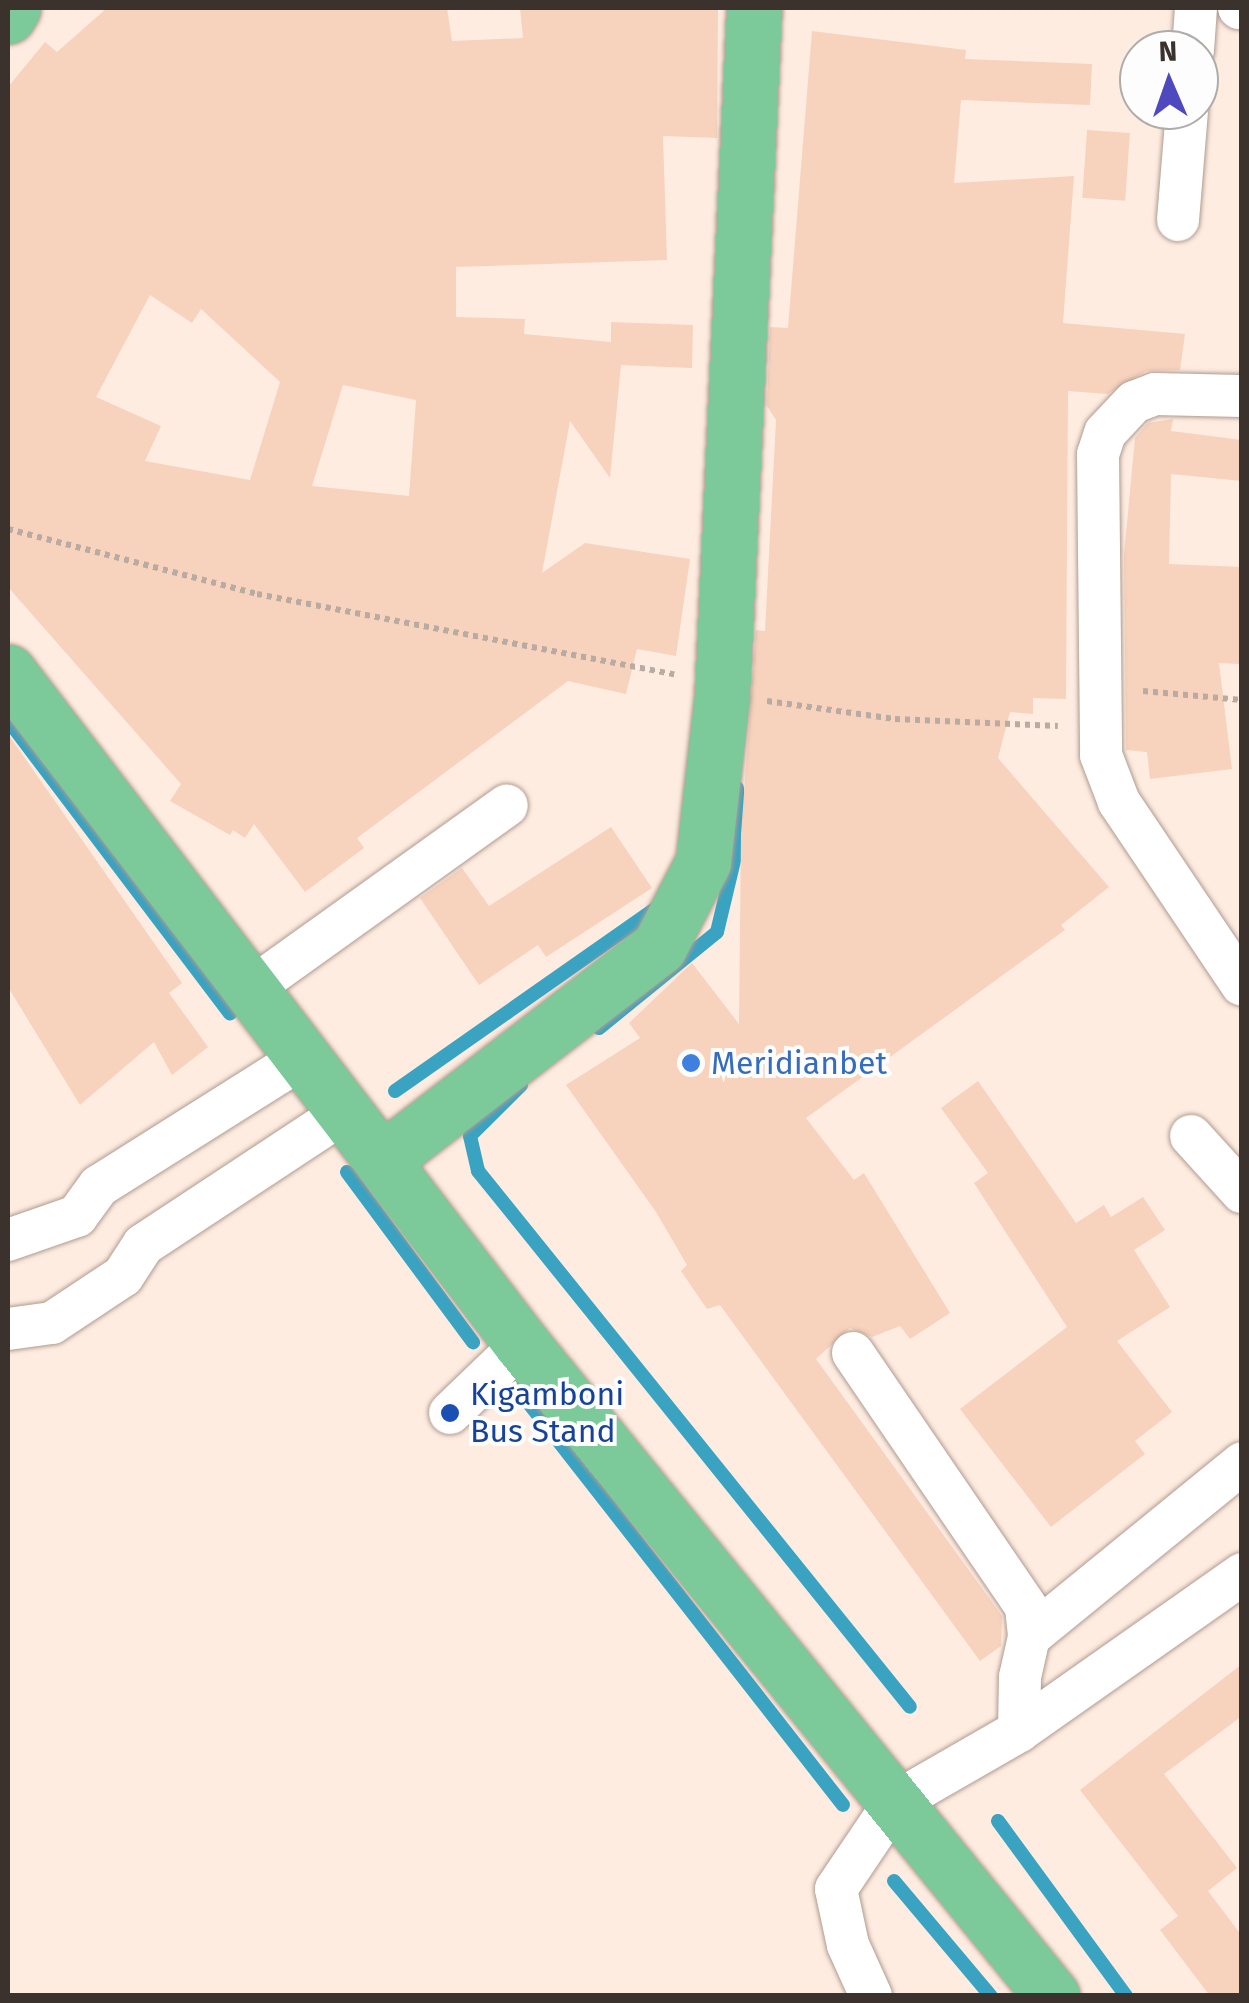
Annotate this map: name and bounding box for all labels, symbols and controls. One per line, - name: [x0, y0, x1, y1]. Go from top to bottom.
- north arrow: [1119, 30, 1219, 130]
- text: N: [1158, 35, 1178, 68]
- place label: Meridianbet: [711, 1044, 887, 1082]
- marker: Meridianbet: [680, 1052, 702, 1074]
- place label: Kigamboni Bus Stand: [470, 1376, 624, 1451]
- marker: Kigamboni Bus Stand: [439, 1402, 461, 1424]

